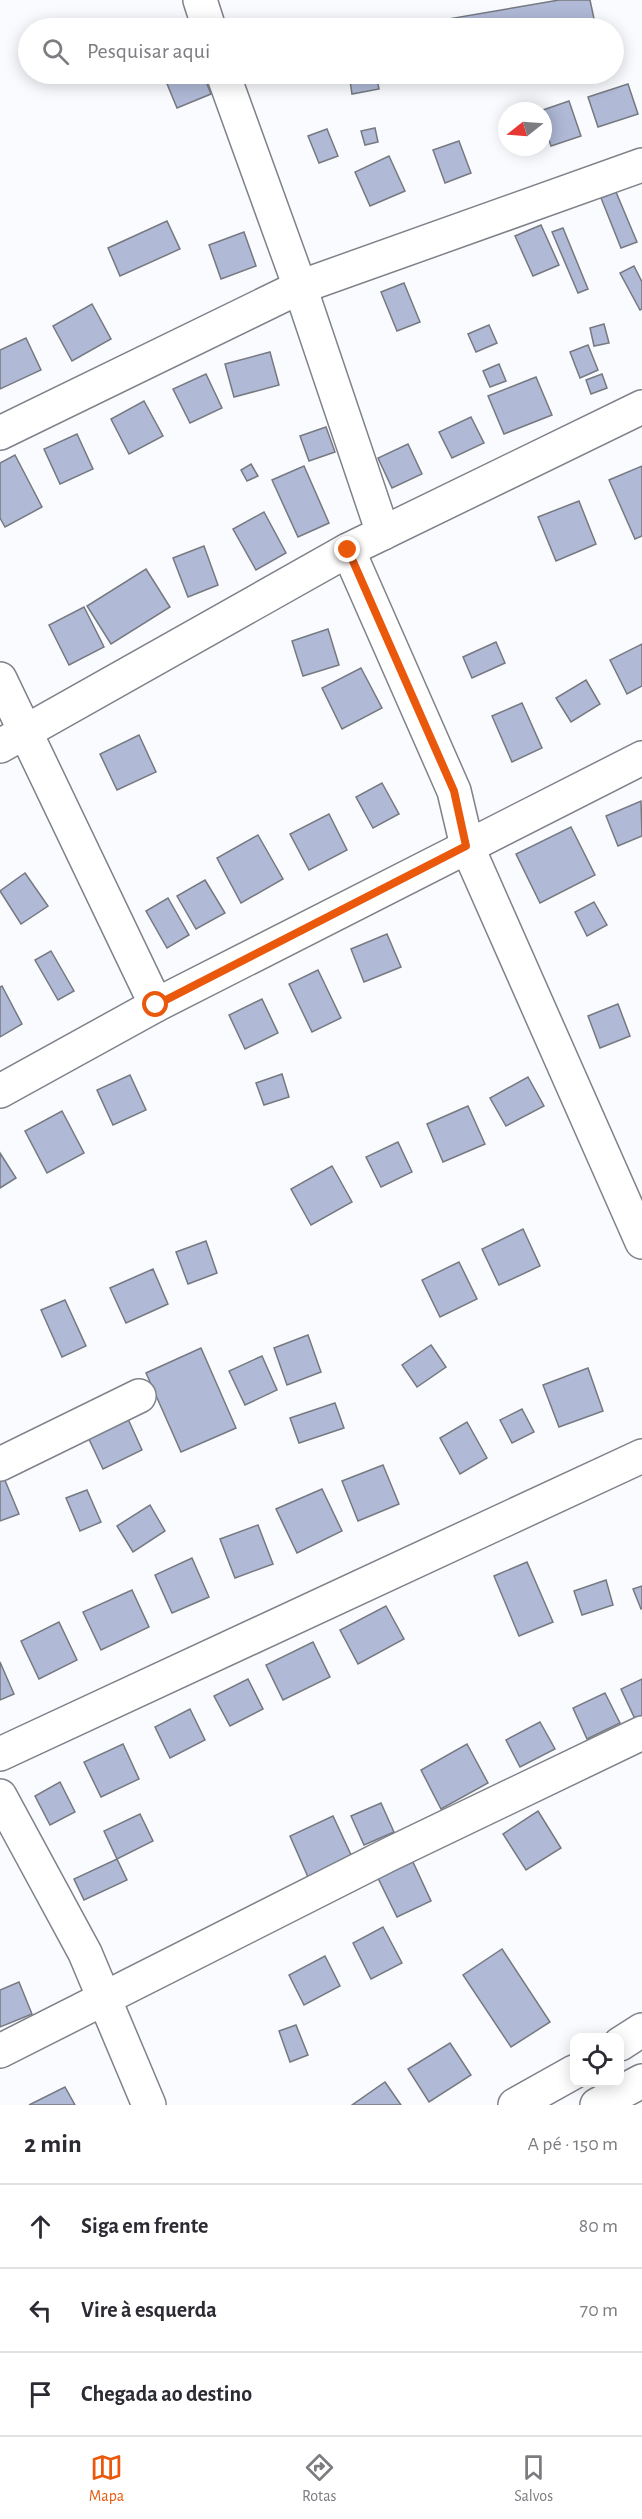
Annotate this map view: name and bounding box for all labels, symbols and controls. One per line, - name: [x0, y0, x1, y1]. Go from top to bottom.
- search box: [18, 18, 624, 84]
- icon: search: [39, 35, 72, 68]
- text: Pesquisar aqui: [87, 40, 210, 62]
- north arrow: [498, 102, 552, 156]
- route end: [334, 536, 360, 562]
- route start: [142, 991, 168, 1017]
- map controls: [570, 2033, 624, 2087]
- button: locate: [570, 2033, 624, 2087]
- text: 2 min: [24, 2131, 82, 2157]
- text: A pé · 150 m: [527, 2134, 618, 2154]
- icon: ahead: [24, 2210, 57, 2243]
- text: Siga em frente: [81, 2215, 208, 2237]
- text: 80 m: [579, 2216, 618, 2236]
- icon: left: [24, 2294, 57, 2327]
- text: Vire à esquerda: [81, 2299, 217, 2321]
- text: 70 m: [580, 2300, 618, 2320]
- icon: arrive: [24, 2378, 57, 2411]
- text: Chegada ao destino: [81, 2383, 252, 2405]
- tab: Mapa: [89, 2451, 124, 2506]
- tab: Rotas: [302, 2451, 337, 2506]
- tab: Salvos: [514, 2451, 553, 2506]

